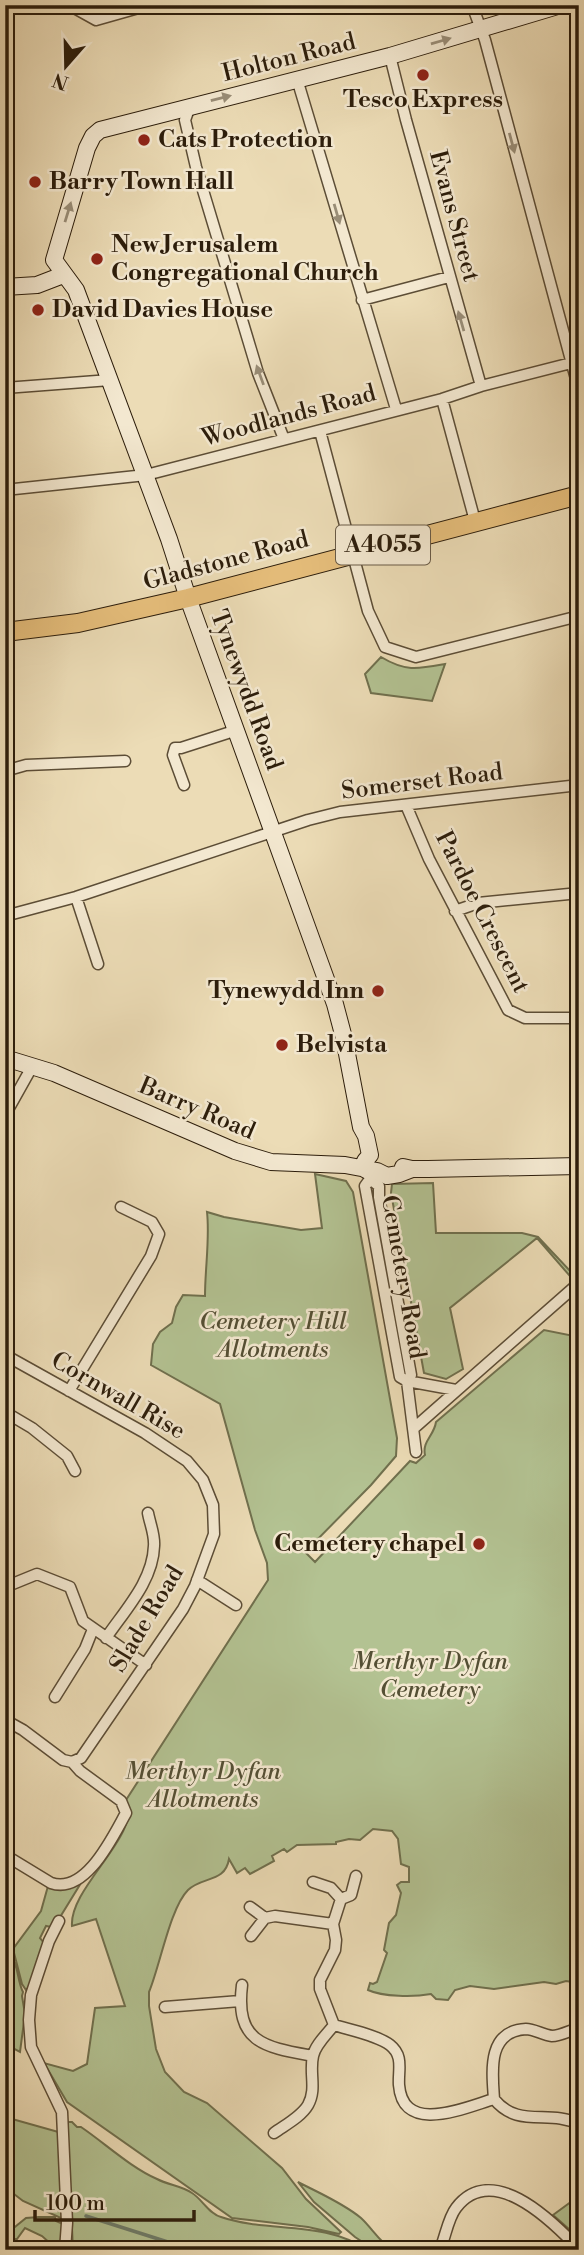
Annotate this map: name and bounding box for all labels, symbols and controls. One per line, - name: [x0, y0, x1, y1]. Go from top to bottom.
- street label: Holton Road: [219, 27, 359, 89]
- north arrow: [32, 32, 102, 102]
- one-way arrow: [431, 36, 452, 46]
- text: N: [49, 67, 72, 95]
- marker: Tesco Express: [415, 67, 431, 83]
- place label: Tesco Express: [343, 85, 503, 115]
- one-way arrow: [210, 92, 232, 103]
- place label: Cats Protection: [158, 125, 333, 155]
- marker: Cats Protection: [136, 132, 152, 148]
- one-way arrow: [507, 132, 518, 154]
- street label: Evans Street: [422, 147, 486, 285]
- place label: Barry Town Hall: [49, 167, 234, 197]
- marker: Barry Town Hall: [27, 174, 43, 190]
- one-way arrow: [63, 201, 73, 222]
- one-way arrow: [332, 203, 343, 225]
- place label: New Jerusalem Congregational Church: [111, 230, 379, 288]
- marker: New Jerusalem Congregational Church: [89, 251, 105, 267]
- place label: David Davies House: [52, 295, 273, 325]
- marker: David Davies House: [30, 302, 46, 318]
- one-way arrow: [456, 310, 466, 331]
- one-way arrow: [254, 364, 265, 385]
- street label: Woodlands Road: [198, 378, 380, 454]
- street label: Gladstone Road: [140, 524, 312, 597]
- road number: A4055: [336, 526, 430, 565]
- street label: Tynewydd Road: [203, 606, 289, 775]
- street label: Somerset Road: [340, 757, 505, 807]
- street label: Pardoe Crescent: [428, 826, 536, 999]
- place label: Tynewydd Inn: [208, 976, 364, 1006]
- marker: Tynewydd Inn: [370, 983, 386, 999]
- place label: Belvista: [296, 1030, 388, 1060]
- marker: Belvista: [274, 1037, 290, 1053]
- street label: Barry Road: [133, 1071, 260, 1147]
- street label: Cemetery Road: [374, 1193, 432, 1362]
- park label: Cemetery Hill Allotments: [199, 1307, 347, 1365]
- street label: Cornwall Rise: [45, 1345, 191, 1447]
- place label: Cemetery chapel: [274, 1529, 465, 1559]
- marker: Cemetery chapel: [471, 1536, 487, 1552]
- street label: Slade Road: [103, 1560, 191, 1678]
- park label: Merthyr Dyfan Cemetery: [352, 1647, 508, 1705]
- park label: Merthyr Dyfan Allotments: [125, 1757, 281, 1815]
- scale bar: [35, 2178, 194, 2222]
- text: 100 m: [46, 2191, 105, 2217]

